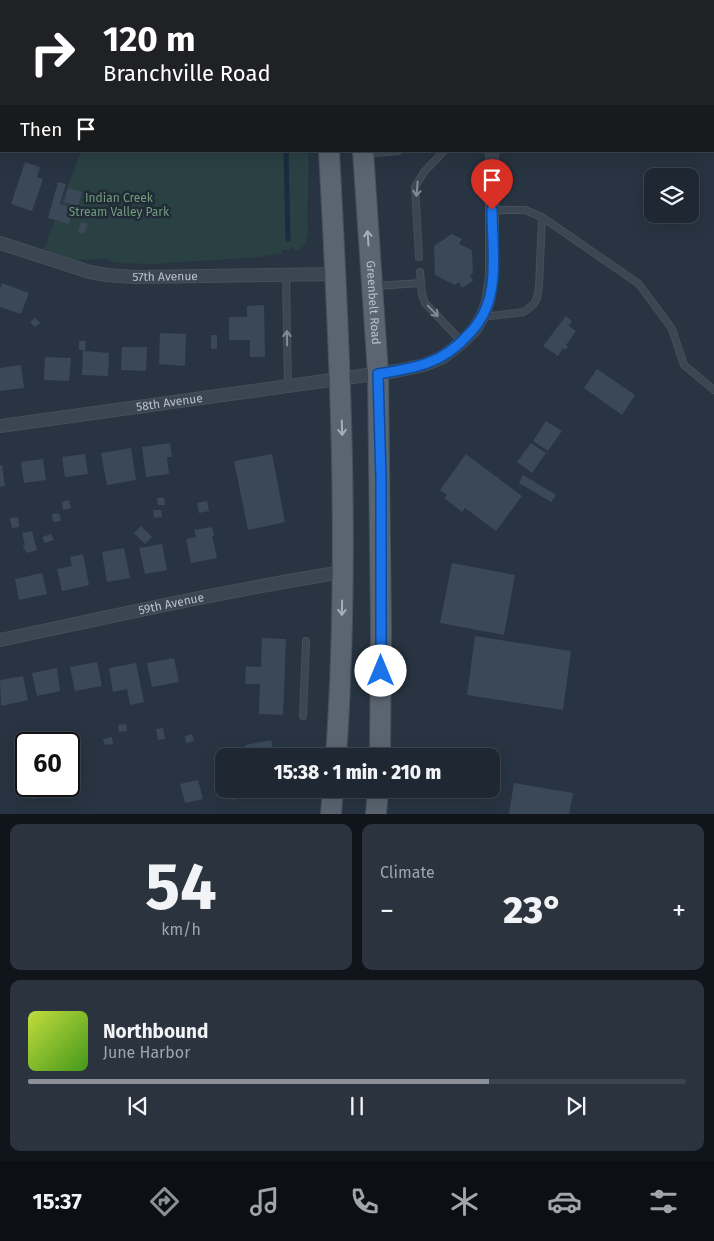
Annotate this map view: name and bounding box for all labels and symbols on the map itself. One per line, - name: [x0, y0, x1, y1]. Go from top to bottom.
- pin: [471, 159, 513, 210]
- one-way arrow: [412, 181, 421, 197]
- park label: Indian Creek Stream Valley Park: [69, 191, 170, 219]
- one-way arrow: [364, 230, 373, 246]
- street label: Greenbelt Road: [363, 260, 383, 345]
- street label: 57th Avenue: [132, 269, 198, 284]
- one-way arrow: [426, 305, 439, 317]
- one-way arrow: [282, 330, 292, 346]
- street label: 58th Avenue: [135, 391, 204, 414]
- one-way arrow: [337, 420, 347, 436]
- street label: 59th Avenue: [137, 590, 205, 617]
- one-way arrow: [338, 600, 347, 616]
- position arrow: [354, 644, 406, 696]
- speed limit sign: 60: [15, 732, 80, 797]

